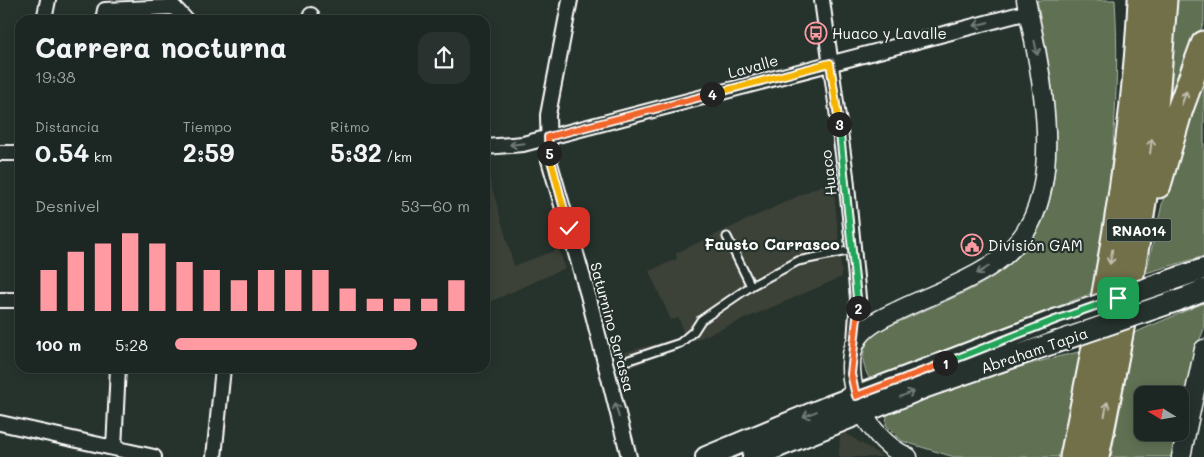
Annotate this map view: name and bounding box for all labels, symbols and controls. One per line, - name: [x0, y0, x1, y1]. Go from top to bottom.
- one-way arrow: [973, 20, 989, 29]
- bus stop icon: Huaco y Lavalle: [804, 21, 828, 45]
- place label: Huaco y Lavalle: [832, 23, 947, 43]
- text: Carrera nocturna: [35, 29, 287, 65]
- button: share: [418, 32, 470, 84]
- one-way arrow: [1032, 39, 1041, 55]
- street label: Lavalle: [726, 50, 780, 82]
- text: 19:38: [35, 66, 76, 87]
- pin: 4: [700, 82, 724, 106]
- text: 4: [708, 85, 717, 104]
- one-way arrow: [1180, 90, 1189, 106]
- pin: 3: [826, 112, 852, 136]
- text: 3: [835, 115, 844, 134]
- text: Distancia: [35, 117, 100, 136]
- text: Tiempo: [183, 117, 232, 136]
- text: Ritmo: [330, 117, 369, 136]
- text: 0.54: [35, 136, 89, 168]
- text: 2:59: [183, 136, 234, 168]
- text: 5:32: [330, 136, 382, 168]
- one-way arrow: [1146, 138, 1156, 154]
- one-way arrow: [510, 139, 526, 149]
- pin: 5: [536, 140, 562, 166]
- text: 5: [545, 144, 554, 163]
- text: km: [89, 147, 112, 166]
- text: /km: [382, 147, 412, 166]
- street label: Huaco: [815, 149, 841, 197]
- text: Desnivel: [35, 195, 100, 216]
- text: 53–60 m: [401, 195, 470, 216]
- pin: [548, 207, 590, 249]
- icon: check: [555, 214, 583, 242]
- road number: RNA014: [1106, 218, 1172, 242]
- district label: Fausto Carrasco: [704, 233, 840, 254]
- public building icon: División GAM: [960, 233, 984, 257]
- place label: División GAM: [988, 235, 1083, 255]
- one-way arrow: [1106, 248, 1116, 264]
- street label: Saturnino Sarassa: [586, 260, 640, 394]
- one-way arrow: [976, 264, 990, 275]
- pin: [1097, 277, 1139, 319]
- icon: arrive: [1104, 284, 1132, 312]
- pin: 2: [846, 296, 870, 320]
- text: 2: [855, 299, 862, 318]
- street label: Abraham Tapia: [978, 322, 1090, 378]
- text: 100 m: [35, 334, 81, 355]
- text: 5:28: [115, 334, 148, 355]
- pin: 1: [932, 350, 958, 376]
- text: 1: [942, 354, 949, 373]
- north arrow: [1134, 386, 1189, 441]
- map controls: [1134, 386, 1189, 441]
- one-way arrow: [899, 389, 914, 398]
- one-way arrow: [612, 402, 621, 418]
- one-way arrow: [1101, 402, 1111, 418]
- one-way arrow: [803, 410, 818, 419]

